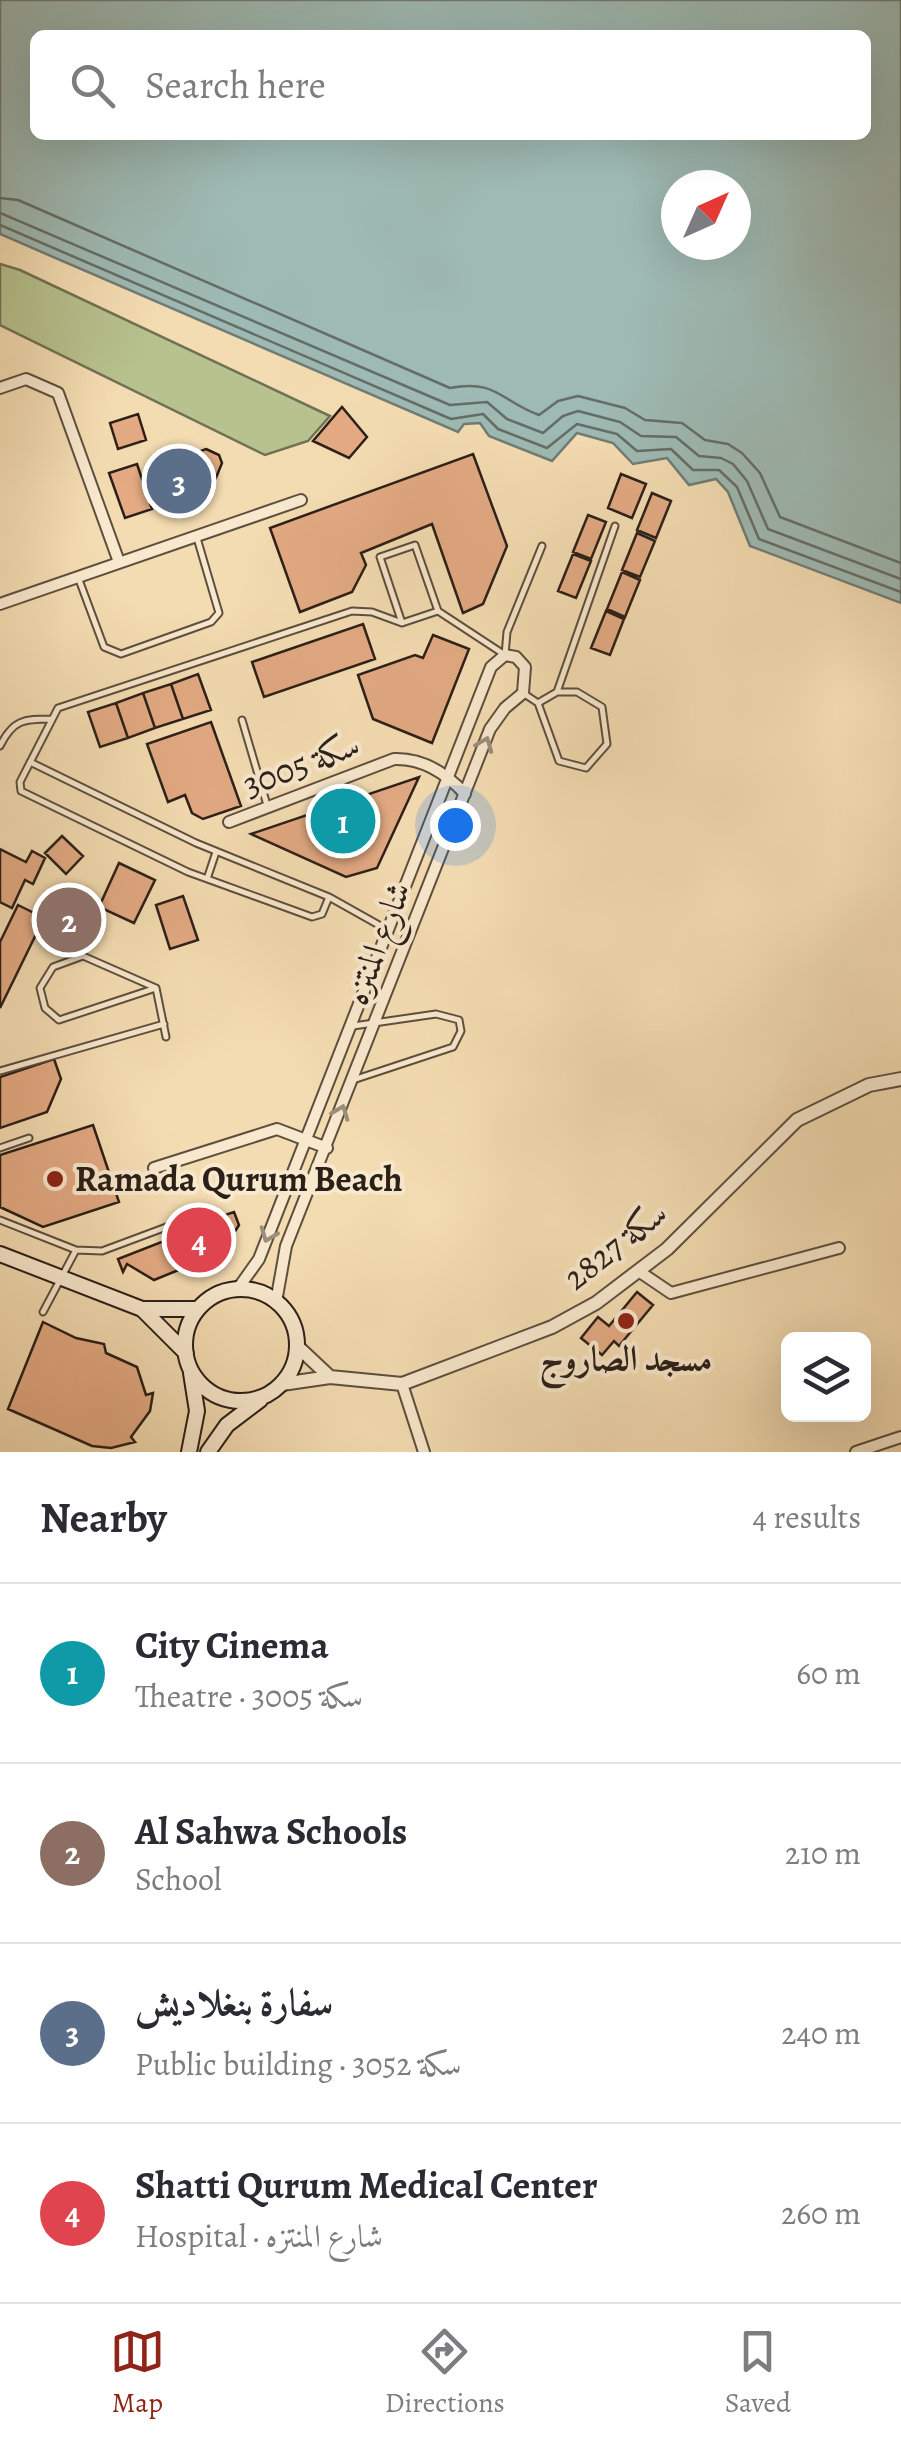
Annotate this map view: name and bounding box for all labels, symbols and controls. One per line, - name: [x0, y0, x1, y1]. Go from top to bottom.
- search box: [30, 30, 871, 140]
- icon: search: [65, 58, 120, 113]
- text: Search here: [145, 59, 326, 111]
- north arrow: [661, 170, 751, 260]
- pin: 3: [146, 444, 212, 518]
- street label: سكة 3005: [236, 720, 366, 808]
- one-way arrow: [473, 736, 493, 753]
- pin: 1: [310, 784, 376, 858]
- your location: [430, 800, 481, 851]
- street label: شارع المنتزه: [332, 874, 427, 1013]
- pin: 2: [36, 882, 102, 958]
- one-way arrow: [329, 1104, 349, 1121]
- place label: Ramada Qurum Beach: [75, 1155, 403, 1203]
- marker: Ramada Qurum Beach: [44, 1168, 66, 1190]
- street label: سكة 2827: [553, 1189, 677, 1301]
- pin: 4: [166, 1202, 232, 1278]
- one-way arrow: [260, 1226, 280, 1243]
- marker: مسجد الصاروج: [615, 1310, 637, 1332]
- map controls: [781, 1332, 871, 1422]
- button: layers: [781, 1332, 871, 1422]
- place label: مسجد الصاروج: [540, 1334, 712, 1390]
- text: Nearby: [40, 1489, 167, 1546]
- text: 4 results: [752, 1495, 861, 1539]
- text: City Cinema: [135, 1619, 329, 1671]
- text: 1: [67, 1651, 78, 1695]
- text: 60 m: [796, 1651, 861, 1695]
- text: Theatre · سكة 3005: [135, 1674, 363, 1718]
- text: Al Sahwa Schools: [135, 1805, 407, 1857]
- text: 2: [65, 1831, 80, 1875]
- text: 210 m: [785, 1831, 861, 1875]
- text: School: [135, 1857, 222, 1901]
- text: سفارة بنغلاديش: [135, 1976, 333, 2028]
- text: 3: [66, 2011, 79, 2055]
- text: 240 m: [781, 2011, 861, 2055]
- text: Public building · سكة 3052: [135, 2042, 462, 2086]
- text: Shatti Qurum Medical Center: [135, 2159, 598, 2211]
- text: 4: [65, 2191, 80, 2235]
- text: 260 m: [781, 2191, 861, 2235]
- text: Hospital · شارع المنتزه: [135, 2214, 383, 2258]
- tab: Map: [110, 2324, 165, 2422]
- tab: Directions: [385, 2324, 505, 2422]
- tab: Saved: [725, 2324, 791, 2422]

